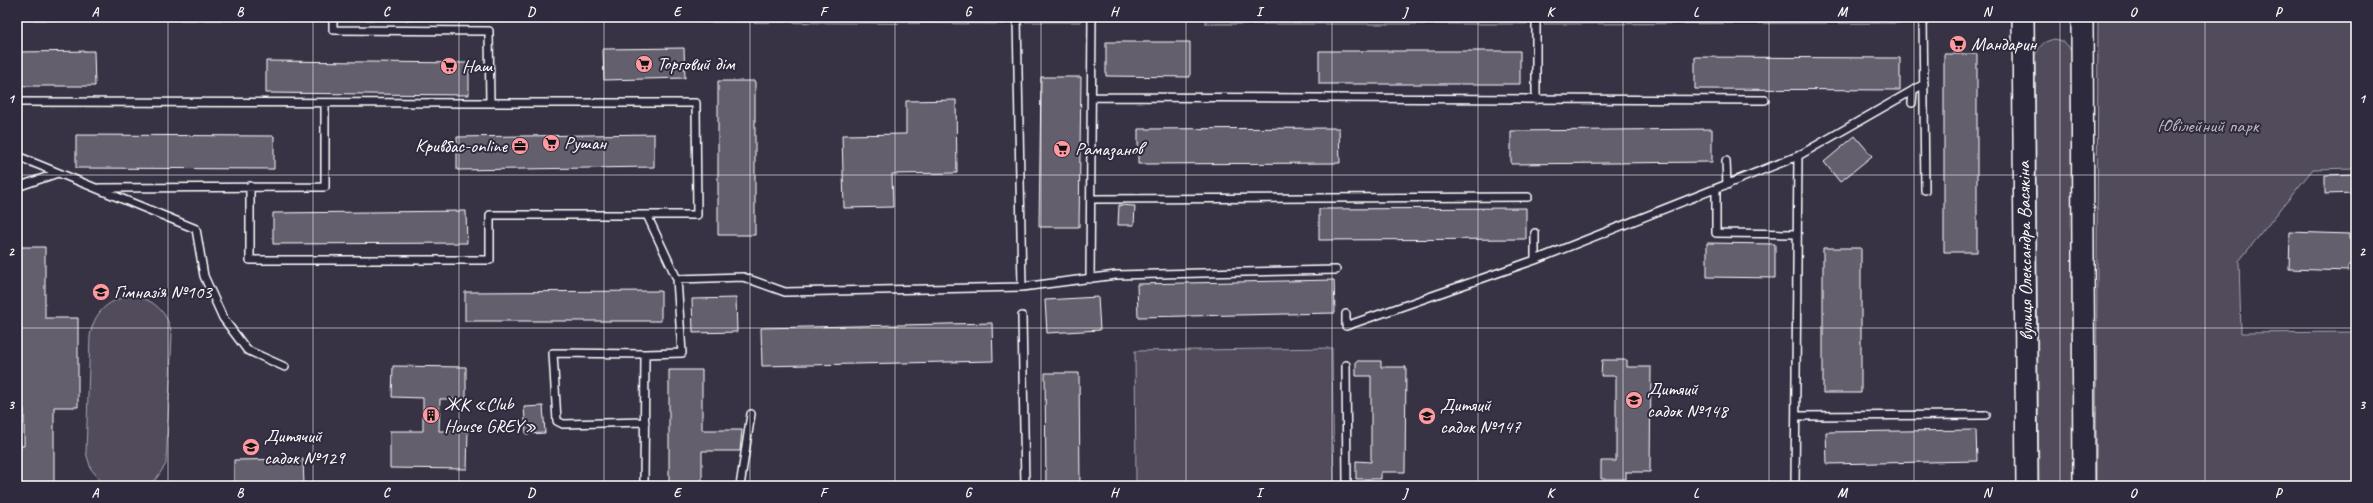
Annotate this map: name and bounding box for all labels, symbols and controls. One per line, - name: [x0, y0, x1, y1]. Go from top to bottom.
- text: A: [92, 4, 100, 20]
- text: B: [237, 4, 245, 20]
- text: C: [383, 4, 391, 20]
- text: D: [527, 4, 536, 20]
- text: E: [674, 4, 683, 20]
- text: F: [820, 4, 829, 20]
- text: G: [965, 4, 973, 20]
- text: H: [1110, 4, 1120, 20]
- text: I: [1256, 4, 1265, 20]
- text: J: [1402, 4, 1409, 20]
- text: K: [1547, 4, 1557, 20]
- text: L: [1693, 4, 1700, 20]
- text: M: [1837, 4, 1848, 20]
- text: N: [1983, 4, 1994, 20]
- text: O: [2130, 4, 2139, 20]
- text: P: [2275, 4, 2284, 20]
- place label: Мандарин: [1971, 32, 2037, 56]
- supermarket icon: Мандарин: [1948, 34, 1968, 54]
- place label: Торговий дім: [657, 52, 736, 76]
- place label: Наш: [462, 54, 493, 78]
- supermarket icon: Торговий дім: [634, 54, 654, 74]
- supermarket icon: Наш: [439, 56, 459, 76]
- text: 1: [8, 91, 16, 107]
- text: 1: [2359, 91, 2367, 107]
- park label: Ювілейний парк: [2157, 114, 2260, 138]
- place label: Рушан: [564, 131, 607, 155]
- supermarket icon: Рушан: [541, 133, 561, 153]
- place label: Кривбас-online: [415, 134, 509, 158]
- office icon: Кривбас-online: [510, 136, 530, 156]
- place label: Рамазанов: [1075, 137, 1147, 161]
- supermarket icon: Рамазанов: [1052, 139, 1072, 159]
- street label: вулиця Олександра Васякіна: [2011, 159, 2039, 341]
- text: 2: [8, 244, 15, 260]
- text: 2: [2359, 244, 2366, 260]
- place label: Гімназія №103: [114, 280, 213, 304]
- school or university icon: Гімназія №103: [91, 282, 111, 302]
- place label: Дитяий садок №148: [1647, 377, 1730, 423]
- school or university icon: Дитяий садок №148: [1624, 390, 1644, 410]
- place label: ЖК «Club House GREY»: [444, 392, 536, 438]
- place label: Дитяий садок №147: [1440, 393, 1522, 439]
- text: 3: [8, 397, 15, 413]
- text: 3: [2359, 397, 2366, 413]
- building icon: ЖК «Club House GREY»: [421, 405, 441, 425]
- school or university icon: Дитяий садок №147: [1417, 406, 1437, 426]
- place label: Дитячий садок №129: [264, 424, 346, 470]
- school or university icon: Дитячий садок №129: [241, 437, 261, 457]
- text: A: [92, 485, 100, 501]
- text: B: [237, 485, 245, 501]
- text: C: [383, 485, 391, 501]
- text: D: [527, 485, 536, 501]
- text: E: [674, 485, 683, 501]
- text: F: [820, 485, 829, 501]
- text: G: [965, 485, 973, 501]
- text: H: [1110, 485, 1120, 501]
- text: I: [1256, 485, 1265, 501]
- text: J: [1402, 485, 1409, 501]
- text: K: [1547, 485, 1557, 501]
- text: L: [1693, 485, 1700, 501]
- text: M: [1837, 485, 1848, 501]
- text: N: [1983, 485, 1994, 501]
- text: O: [2130, 485, 2139, 501]
- text: P: [2275, 485, 2284, 501]

